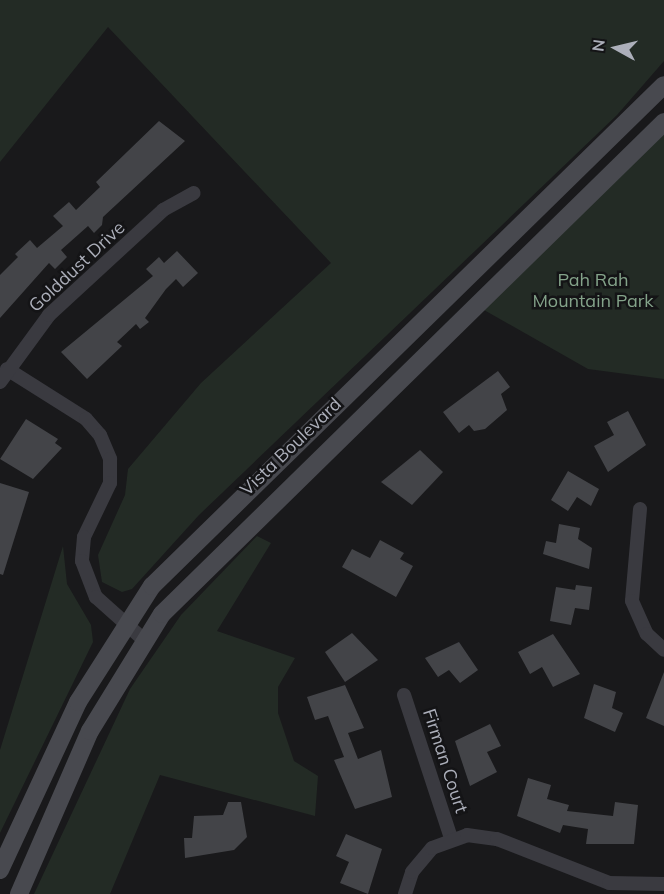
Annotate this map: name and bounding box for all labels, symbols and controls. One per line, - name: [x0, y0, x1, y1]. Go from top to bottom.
- north arrow: [586, 18, 646, 78]
- text: N: [587, 38, 609, 53]
- street label: Golddust Drive: [25, 217, 129, 317]
- park label: Pah Rah Mountain Park: [532, 270, 654, 312]
- street label: Vista Boulevard: [236, 393, 346, 501]
- street label: Firman Court: [418, 706, 472, 816]

